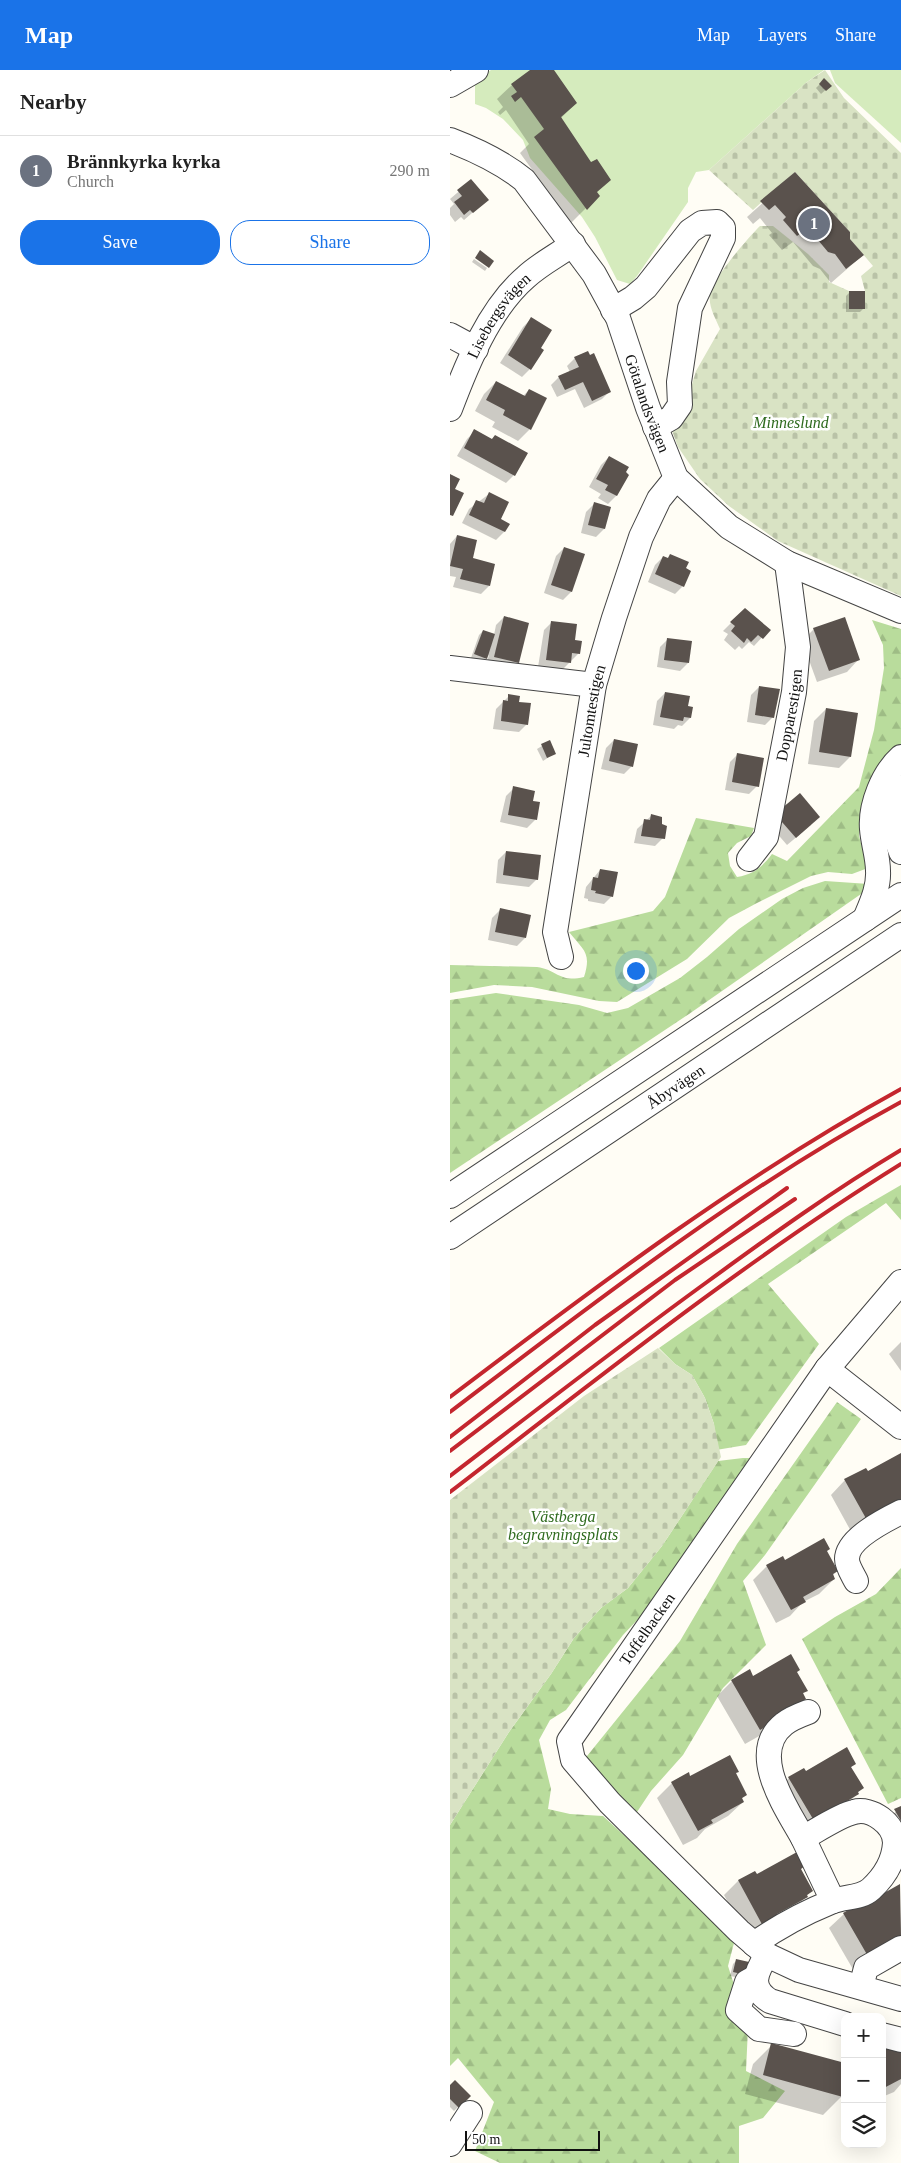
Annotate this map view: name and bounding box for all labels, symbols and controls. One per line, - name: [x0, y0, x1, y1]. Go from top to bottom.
- text: Map: [25, 22, 73, 48]
- text: Map: [697, 25, 730, 45]
- text: Layers: [758, 25, 807, 45]
- text: Share: [835, 25, 876, 45]
- text: Nearby: [20, 90, 87, 114]
- text: Brännkyrka kyrka: [67, 151, 221, 172]
- text: 1: [32, 162, 40, 179]
- text: 290 m: [390, 162, 430, 179]
- text: Church: [67, 173, 114, 190]
- pin: 1: [798, 205, 830, 243]
- button: Save: [20, 220, 220, 265]
- button: Share: [230, 220, 430, 265]
- street label: Lisebergsvägen: [463, 269, 533, 361]
- street label: Götalandsvägen: [622, 352, 673, 455]
- park label: Minneslund: [752, 414, 830, 431]
- street label: Jultomtestigen: [574, 663, 608, 758]
- street label: Dopparestigen: [772, 668, 805, 763]
- your location: [623, 958, 649, 984]
- street label: Åbyvägen: [643, 1061, 707, 1112]
- park label: Västberga begravningsplats: [508, 1508, 618, 1544]
- street label: Toffelbacken: [616, 1590, 678, 1668]
- map controls: [841, 2013, 886, 2148]
- button: +: [841, 2013, 886, 2058]
- button: −: [841, 2058, 886, 2103]
- button: layers: [841, 2103, 886, 2148]
- scale bar: [465, 2128, 600, 2151]
- text: 50 m: [472, 2132, 500, 2147]

